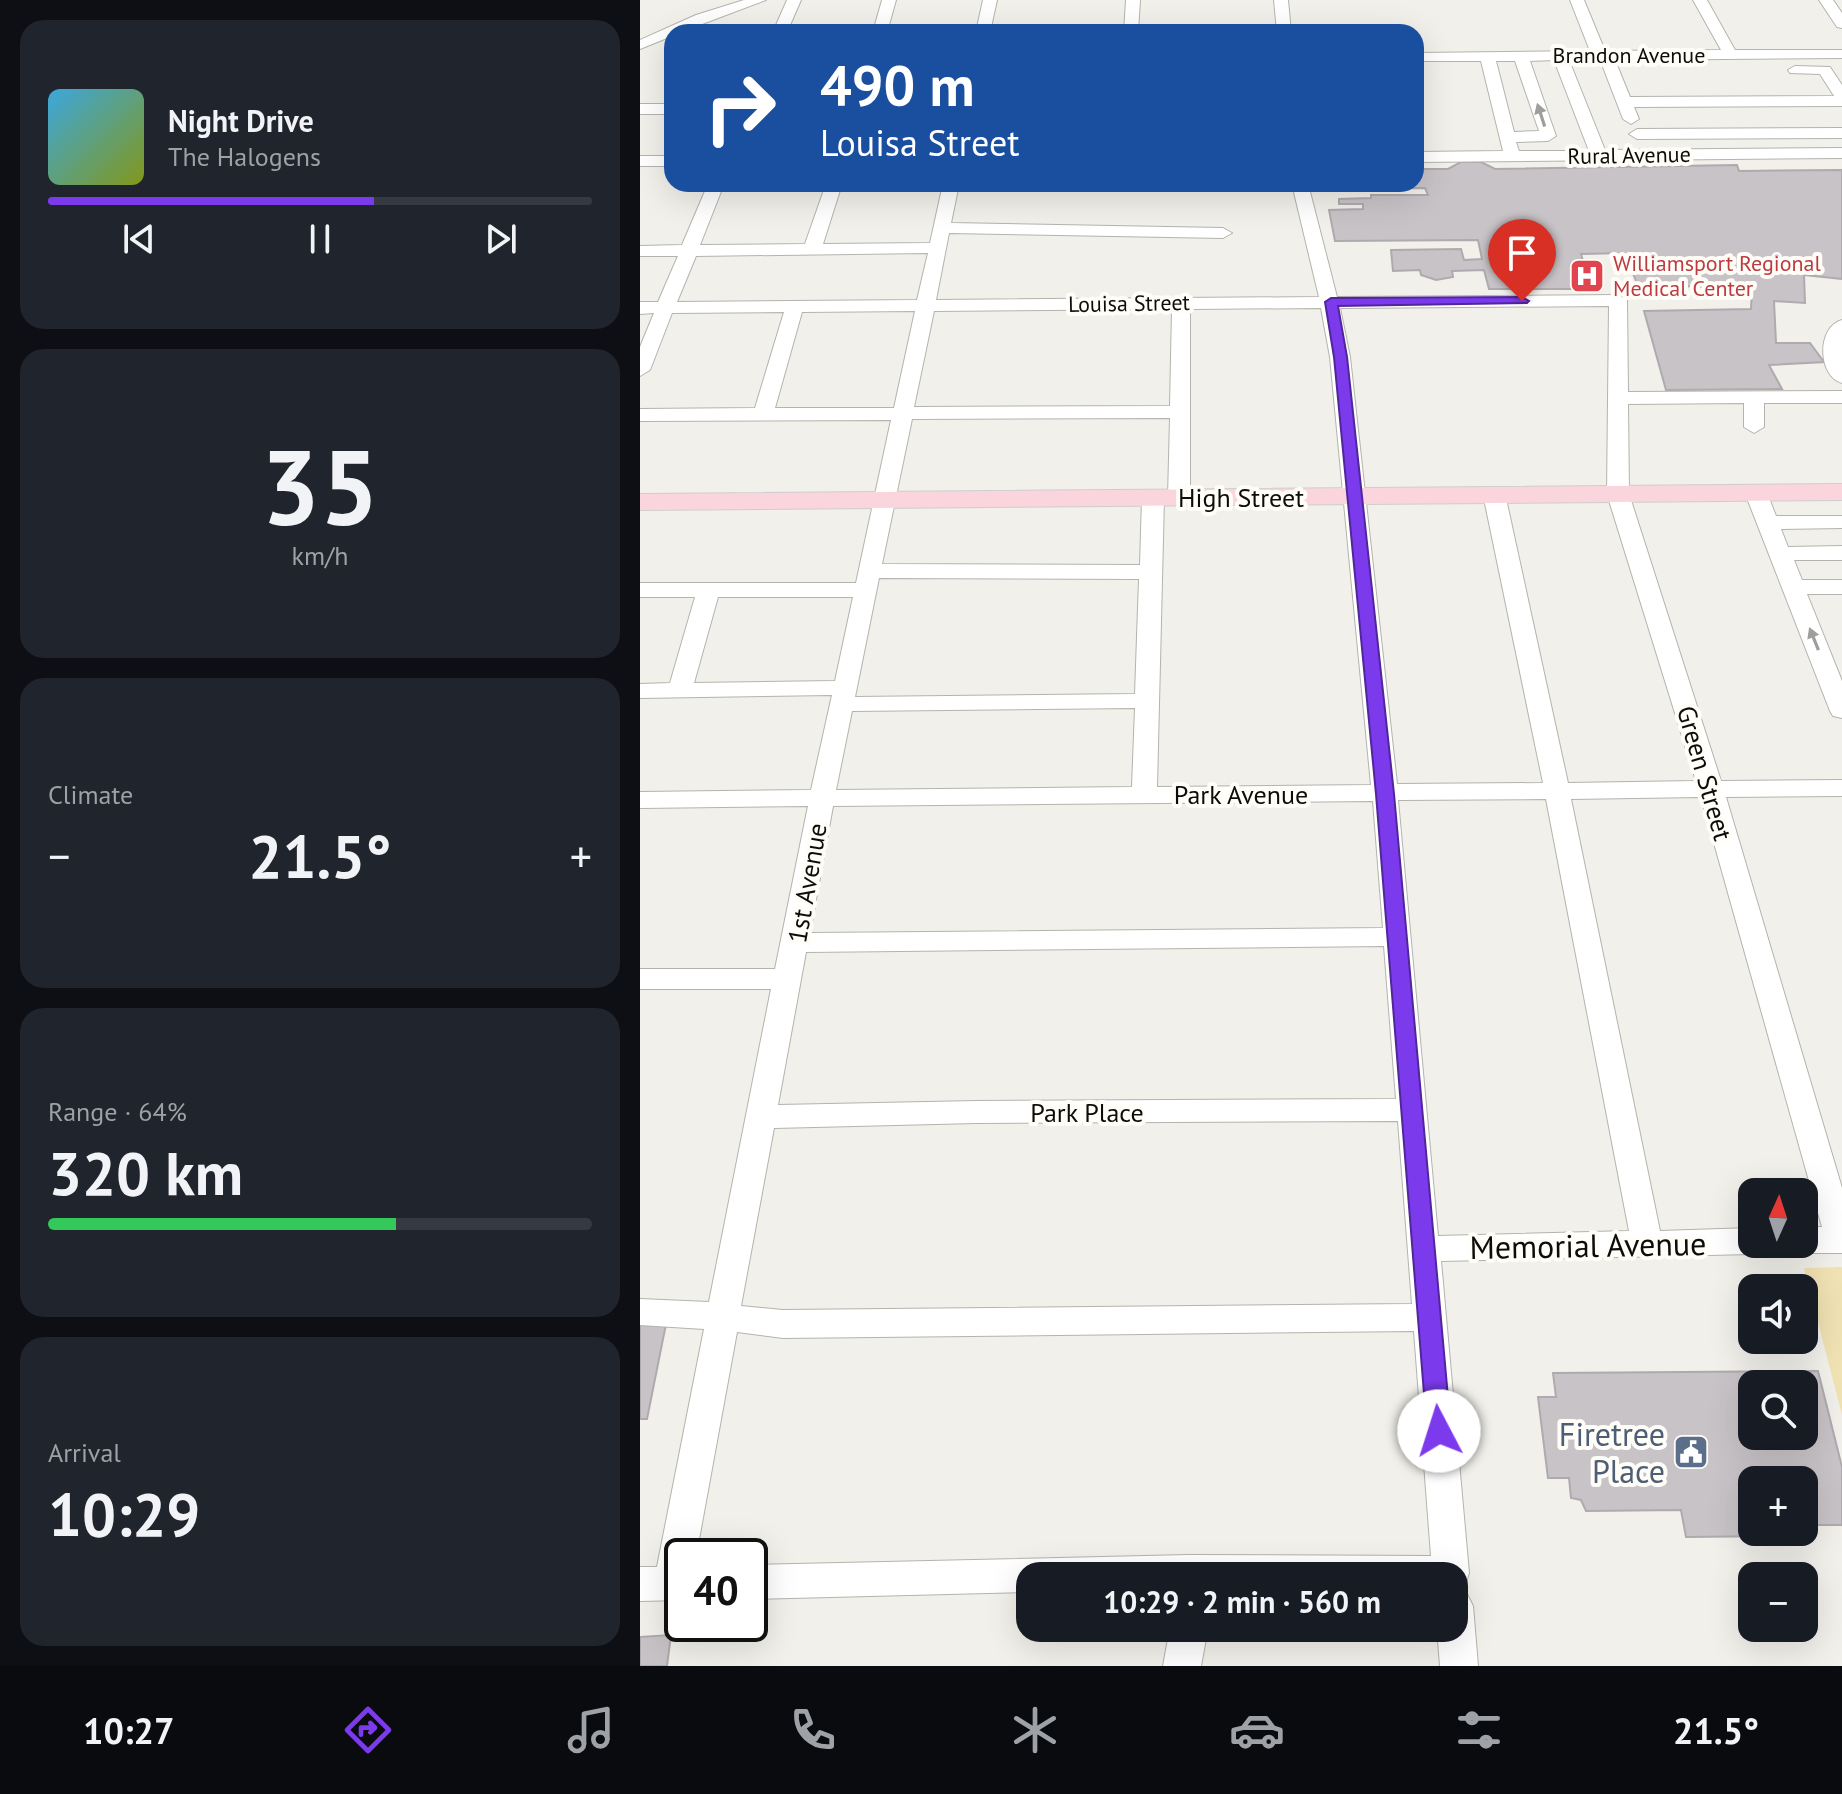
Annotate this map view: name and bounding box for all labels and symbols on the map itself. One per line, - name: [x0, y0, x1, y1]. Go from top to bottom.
- street label: Brandon Avenue: [1553, 41, 1705, 69]
- one-way arrow: [1534, 103, 1546, 127]
- street label: Rural Avenue: [1567, 140, 1691, 170]
- pin: [1488, 219, 1556, 301]
- place label: Williamsport Regional Medical Center: [1613, 249, 1821, 302]
- hospital icon: Williamsport Regional Medical Center: [1568, 257, 1606, 295]
- street label: Louisa Street: [1068, 288, 1191, 318]
- street label: High Street: [1178, 481, 1304, 514]
- one-way arrow: [1807, 627, 1820, 651]
- street label: Green Street: [1670, 702, 1740, 844]
- street label: Park Avenue: [1174, 778, 1308, 811]
- street label: 1st Avenue: [780, 820, 834, 946]
- street label: Park Place: [1030, 1096, 1144, 1129]
- north arrow: [1738, 1178, 1818, 1258]
- street label: Memorial Avenue: [1469, 1222, 1707, 1268]
- position arrow: [1397, 1389, 1481, 1473]
- place label: Firetree Place: [1559, 1413, 1665, 1492]
- public building icon: Firetree Place: [1672, 1433, 1710, 1471]
- speed limit sign: 40: [664, 1538, 768, 1642]

